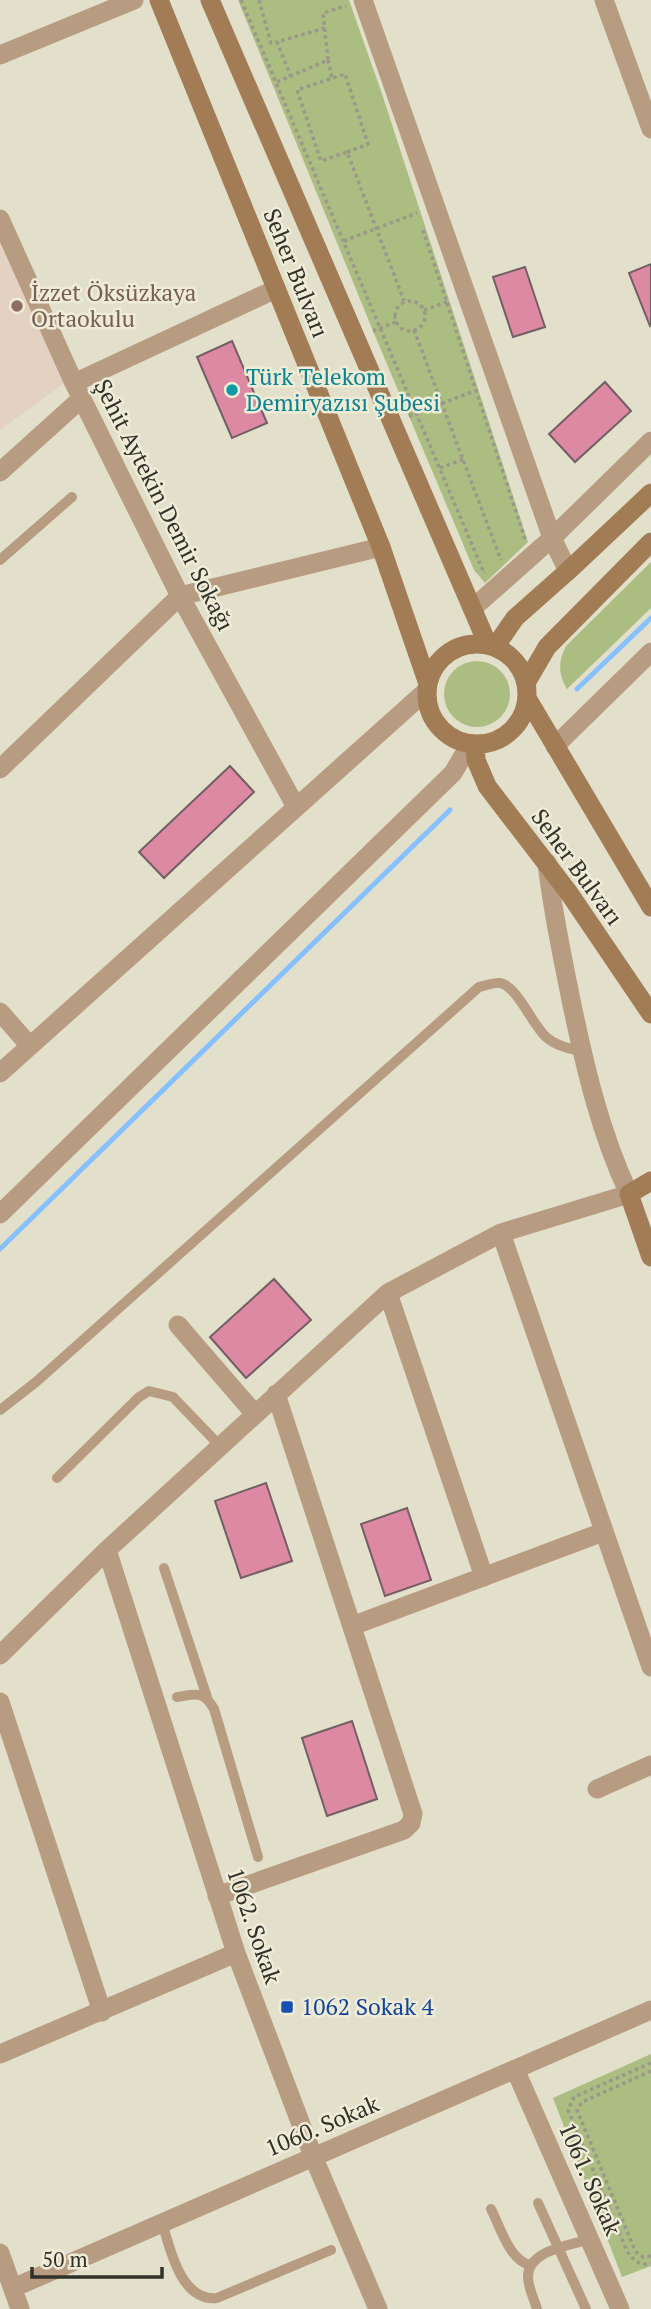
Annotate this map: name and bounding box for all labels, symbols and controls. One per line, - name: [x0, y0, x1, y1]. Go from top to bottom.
- street label: Seher Bulvarı: [256, 204, 336, 342]
- place label: İzzet Öksüzkaya Ortaokulu: [31, 277, 197, 334]
- marker: İzzet Öksüzkaya Ortaokulu: [9, 298, 25, 314]
- place label: Türk Telekom Demiryazısı Şubesi: [246, 361, 440, 418]
- street label: Şehit Aytekin Demir Sokağı: [87, 374, 241, 636]
- marker: Türk Telekom Demiryazısı Şubesi: [224, 382, 240, 398]
- street label: Seher Bulvarı: [525, 802, 630, 931]
- street label: 1062. Sokak: [220, 1864, 289, 1988]
- place label: 1062 Sokak 4: [301, 1991, 435, 2022]
- marker: 1062 Sokak 4: [279, 1999, 295, 2015]
- street label: 1060. Sokak: [260, 2088, 383, 2163]
- street label: 1061. Sokak: [552, 2117, 629, 2240]
- scale bar: [32, 2236, 161, 2280]
- text: 50 m: [42, 2245, 88, 2273]

